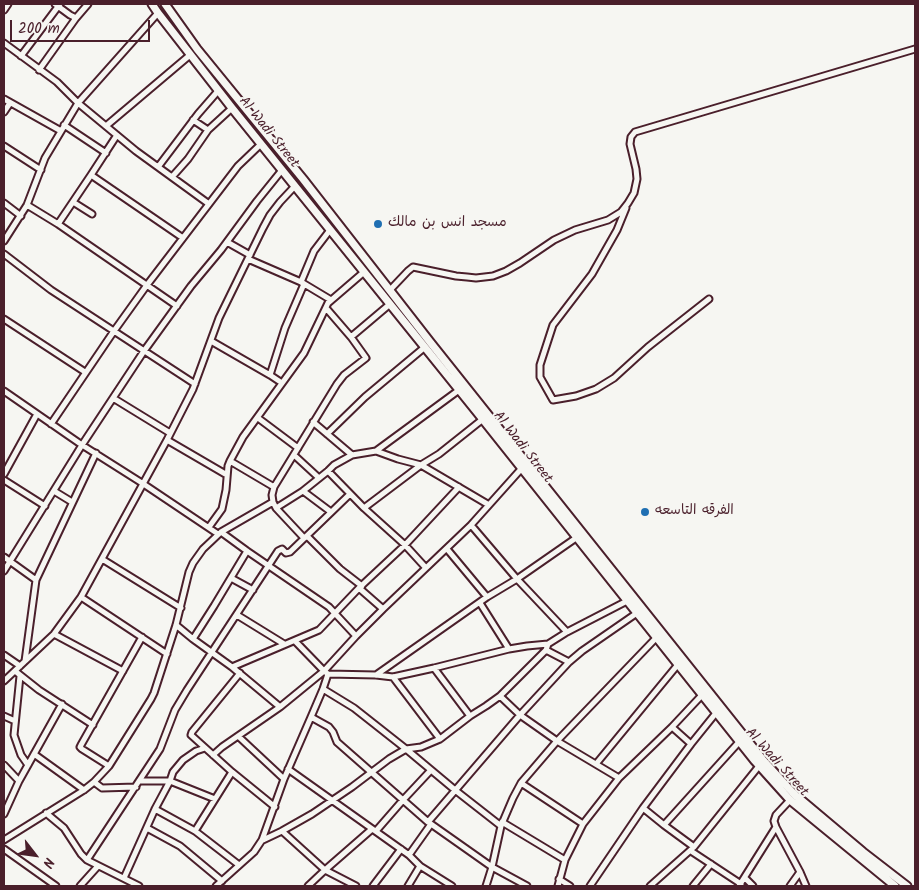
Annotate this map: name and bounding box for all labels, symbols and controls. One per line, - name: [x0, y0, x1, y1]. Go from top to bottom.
- scale bar: [12, 10, 152, 42]
- text: 200 m: [18, 17, 60, 41]
- street label: Al Wadi Street: [234, 94, 302, 172]
- place label: مسجد انس بن مالك: [388, 216, 507, 232]
- marker: مسجد انس بن مالك: [372, 218, 384, 230]
- street label: Al Wadi Street: [489, 409, 555, 487]
- place label: الفرقه التاسعه: [655, 504, 734, 520]
- marker: الفرقه التاسعه: [639, 506, 651, 518]
- street label: Al Wadi Street: [741, 725, 811, 801]
- north arrow: [10, 830, 60, 880]
- text: N: [36, 853, 60, 872]

